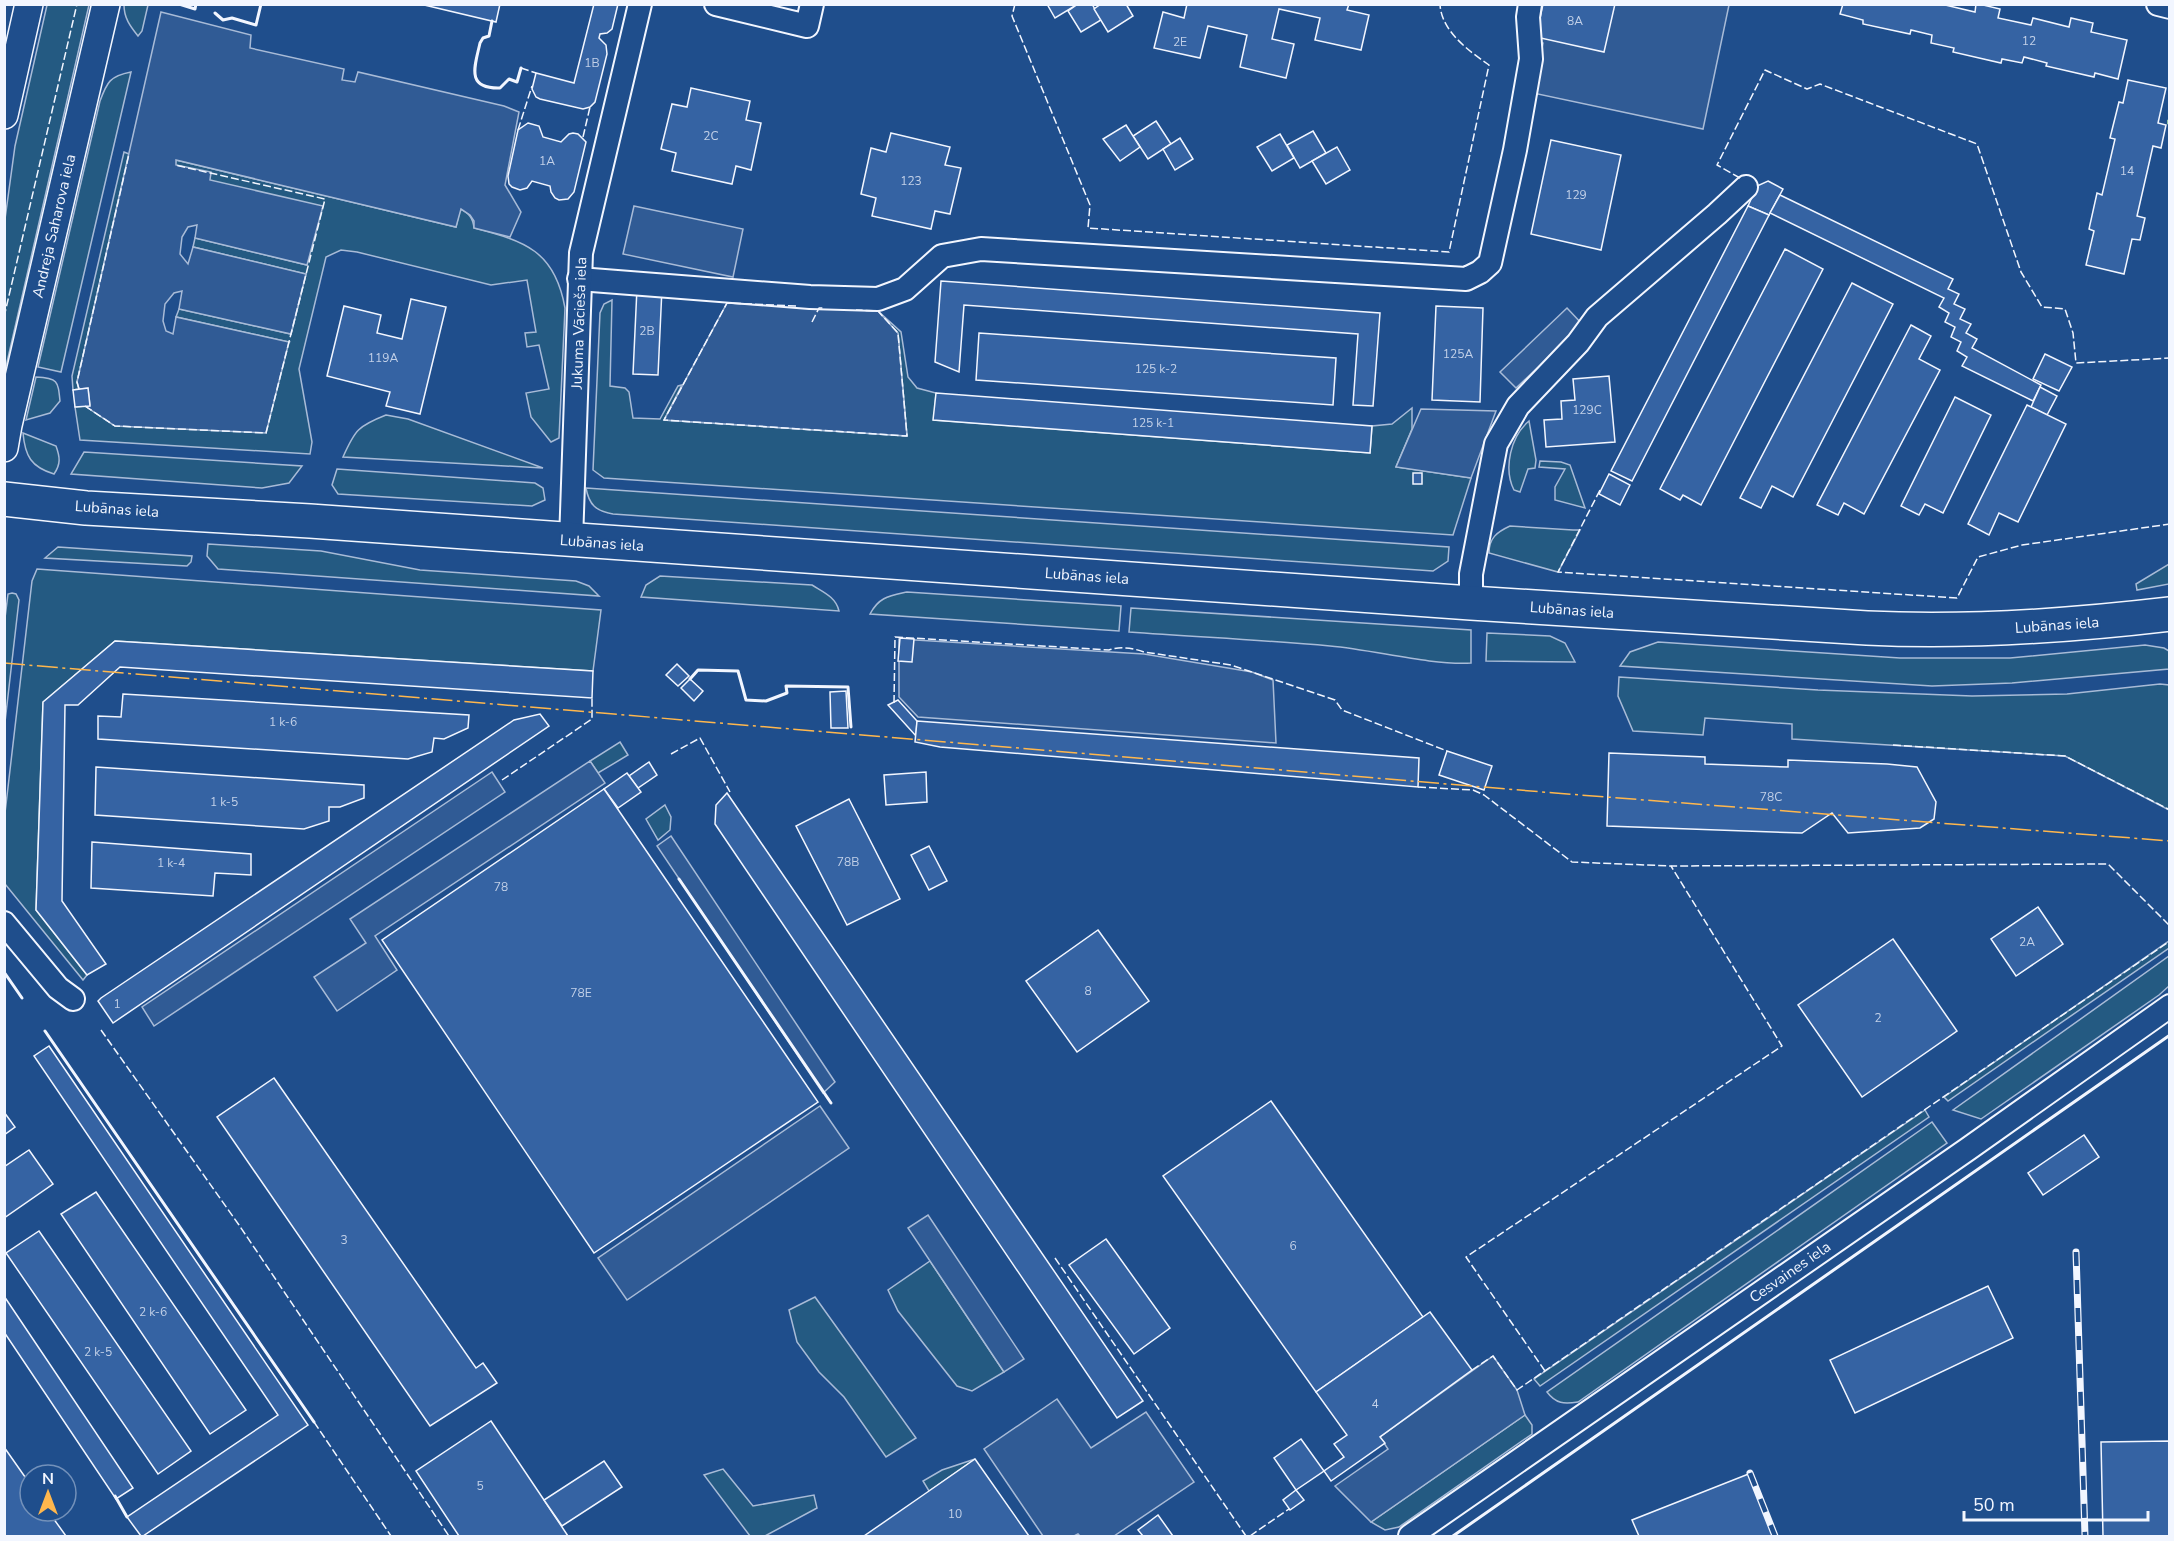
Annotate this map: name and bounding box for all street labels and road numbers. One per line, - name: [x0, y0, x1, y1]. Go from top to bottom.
- street label: Andreja Saharova iela: [28, 152, 80, 300]
- street label: Jukuma Vācieša iela: [567, 256, 591, 391]
- street label: Lubānas iela: [74, 496, 160, 522]
- street label: Lubānas iela: [559, 530, 645, 556]
- street label: Lubānas iela: [1044, 563, 1130, 589]
- street label: Lubānas iela: [1529, 597, 1615, 623]
- street label: Lubānas iela: [2014, 612, 2100, 638]
- street label: Cesvaines iela: [1745, 1237, 1835, 1307]

